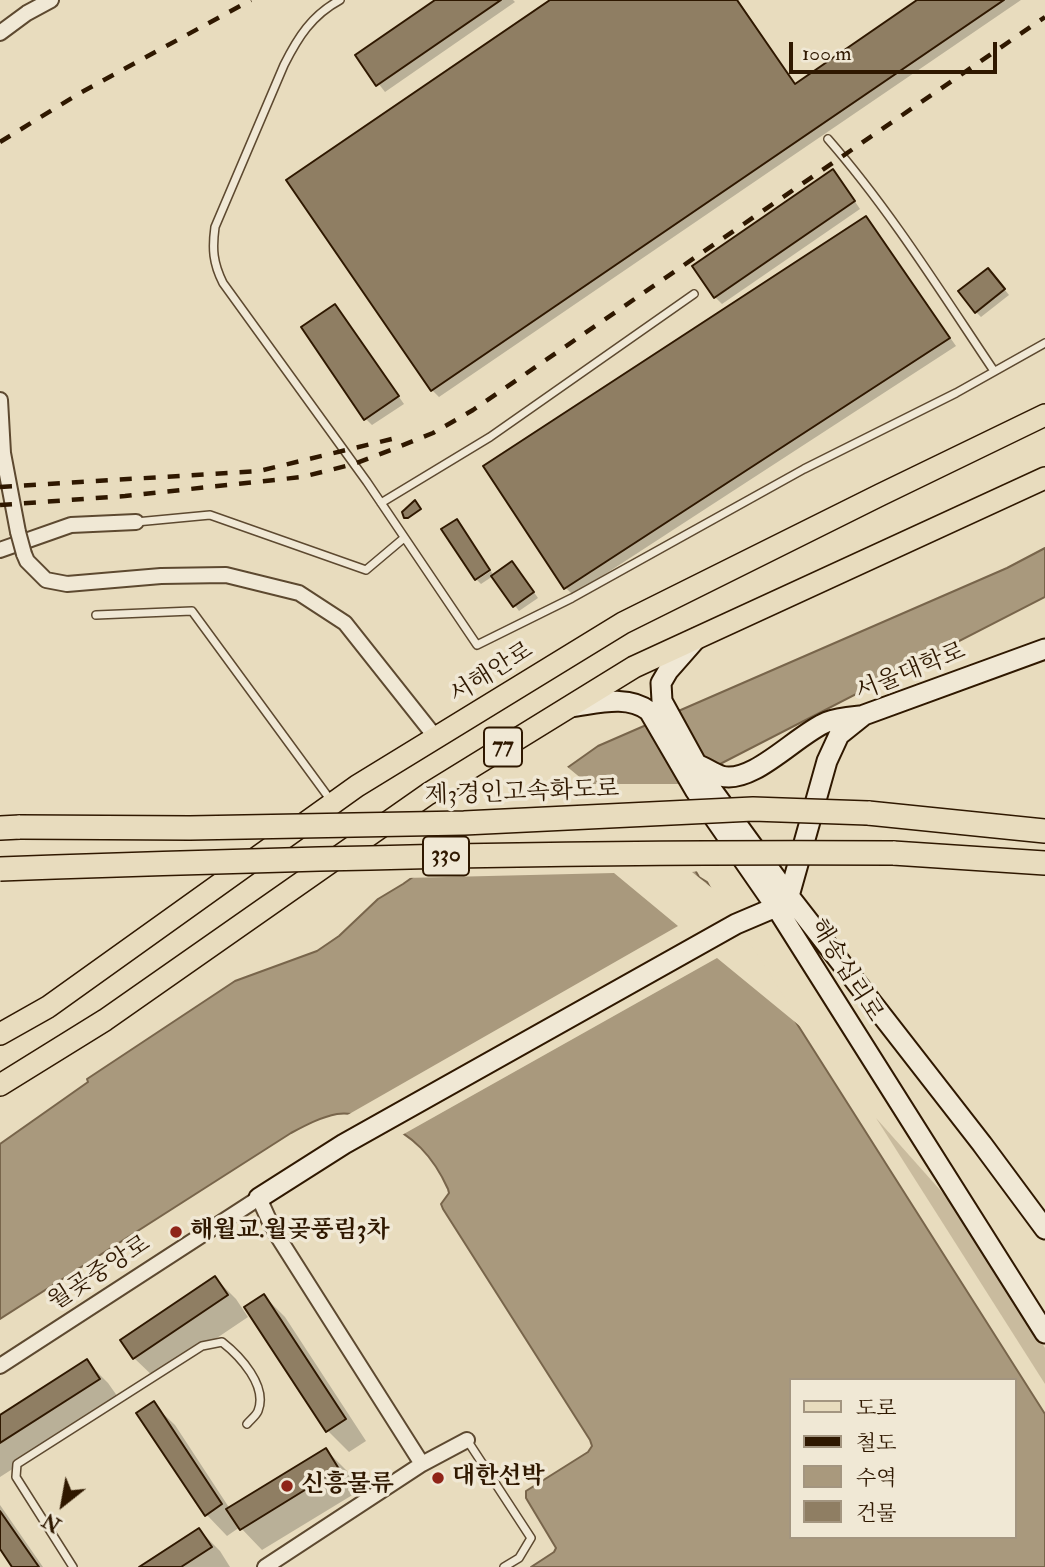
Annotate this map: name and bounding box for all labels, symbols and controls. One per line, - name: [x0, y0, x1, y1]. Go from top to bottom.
- scale bar: [793, 28, 1001, 72]
- text: 100 m: [802, 40, 852, 67]
- street label: 서해안로: [445, 637, 539, 711]
- street label: 서울대학로: [852, 638, 970, 708]
- road number: 77: [484, 727, 522, 766]
- street label: 제3경인고속화도로: [424, 776, 620, 812]
- road number: 330: [423, 836, 469, 876]
- street label: 해송십리로: [802, 914, 888, 1028]
- place label: 해월교.월곶풍림3차: [190, 1218, 389, 1246]
- marker: 해월교.월곶풍림3차: [168, 1224, 184, 1240]
- street label: 월곶중앙로: [44, 1230, 156, 1318]
- legend: [790, 1378, 1017, 1539]
- text: 도로: [856, 1395, 897, 1422]
- text: 철도: [856, 1430, 897, 1457]
- place label: 대한선박: [452, 1464, 545, 1492]
- text: 수역: [856, 1465, 897, 1492]
- north arrow: [28, 1469, 98, 1539]
- marker: 대한선박: [430, 1470, 446, 1486]
- place label: 신흥물류: [301, 1472, 394, 1500]
- marker: 신흥물류: [279, 1478, 295, 1494]
- text: 건물: [856, 1500, 897, 1527]
- text: N: [39, 1507, 66, 1537]

